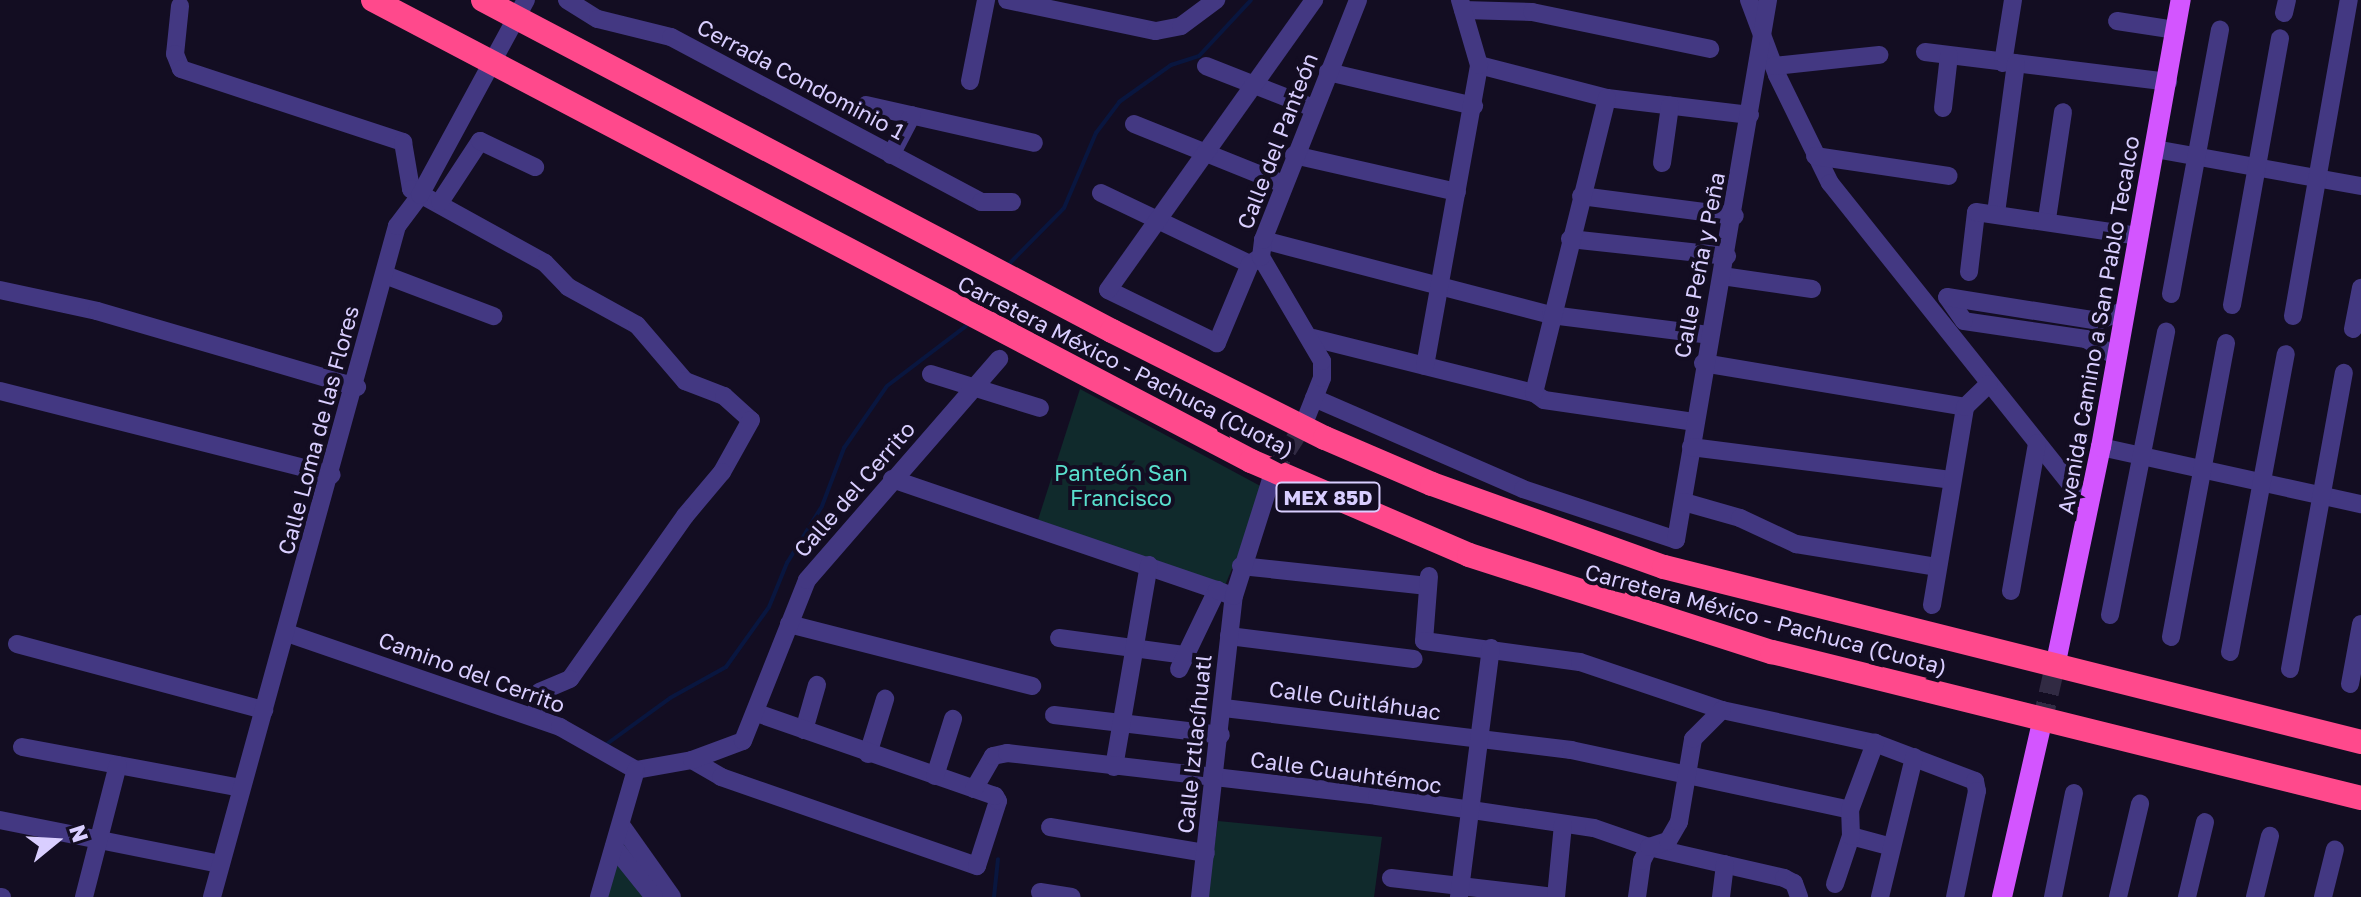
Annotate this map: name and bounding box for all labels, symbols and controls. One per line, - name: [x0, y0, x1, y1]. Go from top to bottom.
- street label: Cerrada Condominio 1: [693, 13, 909, 145]
- street label: Calle del Panteón: [1231, 49, 1323, 233]
- street label: Avenida Camino a San Pablo Tecalco: [2052, 134, 2144, 516]
- street label: Calle Peña y Peña: [1668, 170, 1730, 360]
- street label: Carretera México - Pachuca (Cuota): [954, 269, 1298, 463]
- street label: Calle Loma de las Flores: [272, 303, 364, 557]
- street label: Calle del Cerrito: [788, 416, 920, 562]
- park label: Panteón San Francisco: [1054, 459, 1188, 510]
- road number: MEX 85D: [1274, 481, 1382, 513]
- street label: Carretera México - Pachuca (Cuota): [1582, 558, 1950, 680]
- street label: Camino del Cerrito: [375, 626, 569, 718]
- street label: Calle Iztlacíhuatl: [1171, 653, 1217, 835]
- street label: Calle Cuitláhuac: [1267, 675, 1443, 725]
- street label: Calle Cuauhtémoc: [1249, 745, 1443, 799]
- north arrow: [16, 801, 96, 881]
- text: N: [64, 821, 95, 846]

